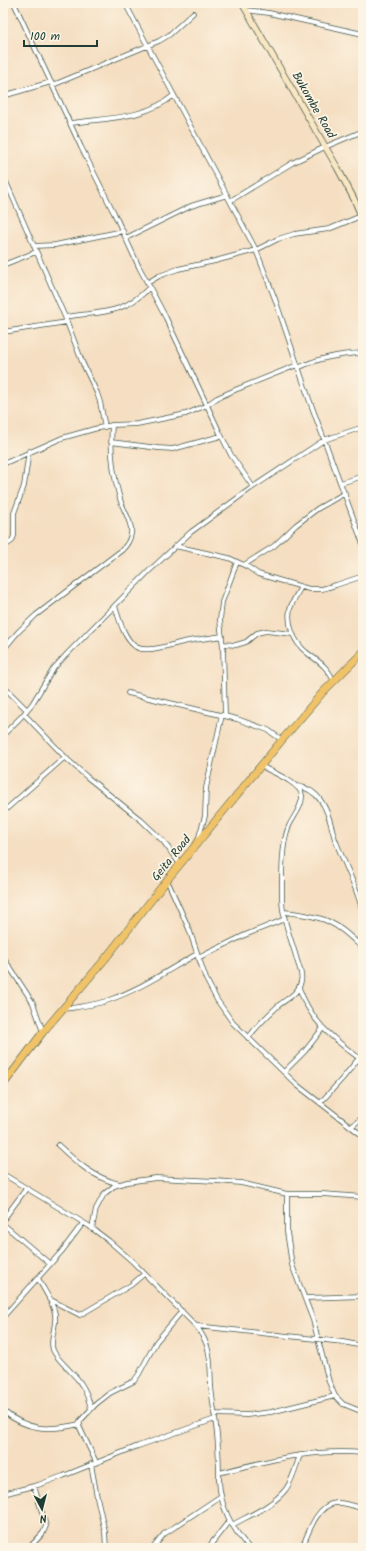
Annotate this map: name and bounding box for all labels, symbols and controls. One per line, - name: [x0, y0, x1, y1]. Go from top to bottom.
- scale bar: [24, 22, 97, 48]
- text: 100 m: [30, 27, 61, 46]
- street label: Bukombe Road: [287, 68, 341, 143]
- street label: Geita Road: [147, 830, 197, 886]
- north arrow: [22, 1489, 62, 1529]
- text: N: [39, 1509, 48, 1527]

